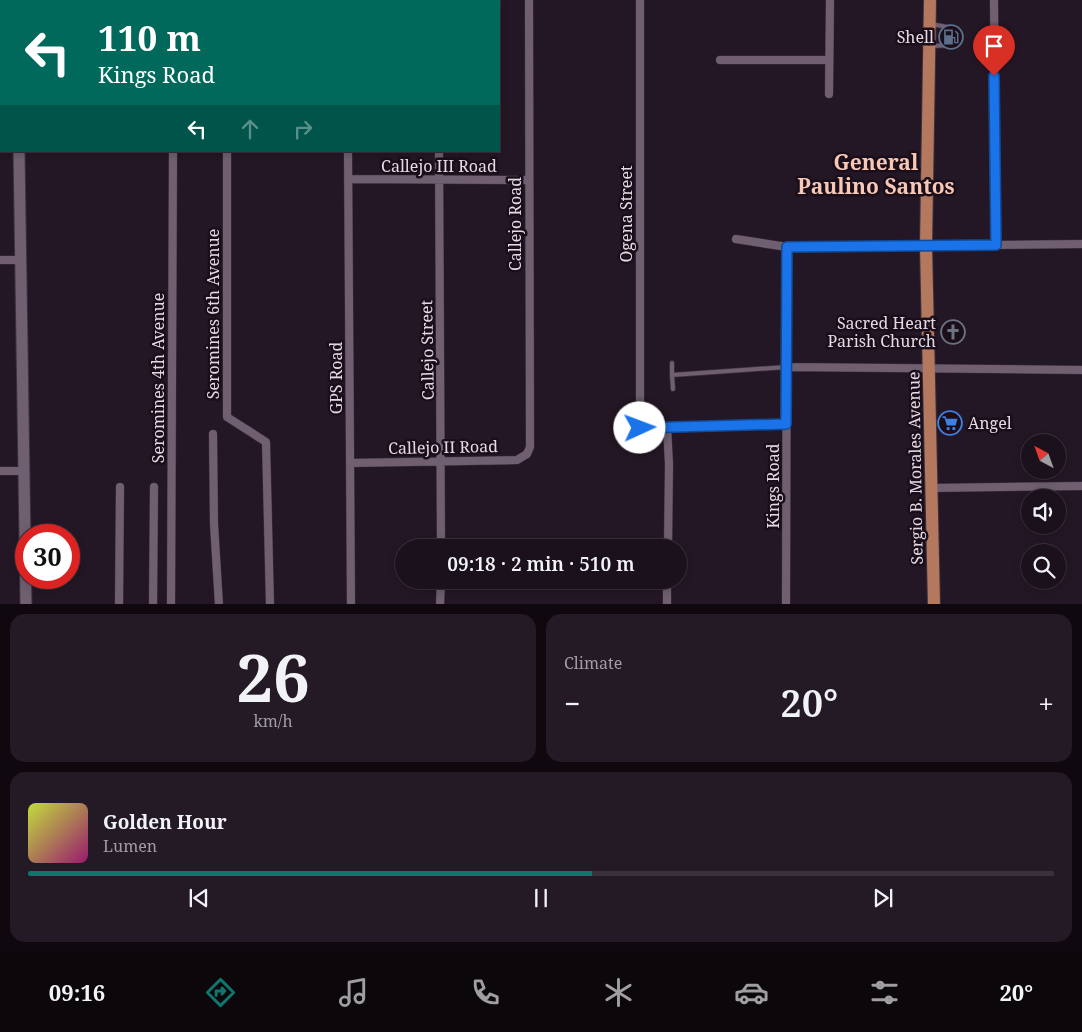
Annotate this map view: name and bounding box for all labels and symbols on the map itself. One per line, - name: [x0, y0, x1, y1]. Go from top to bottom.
- fuel station icon: Shell: [938, 24, 964, 50]
- pin: [973, 25, 1015, 76]
- place label: Shell: [897, 26, 934, 48]
- district label: General Paulino Santos: [797, 148, 955, 200]
- street label: Callejo III Road: [381, 155, 497, 177]
- street label: Ogena Street: [615, 165, 637, 263]
- street label: Callejo Road: [504, 177, 526, 271]
- street label: Seromines 6th Avenue: [202, 229, 224, 399]
- street label: Seromines 4th Avenue: [147, 293, 169, 463]
- street label: Callejo Street: [415, 299, 439, 400]
- place label: Sacred Heart Parish Church: [827, 312, 936, 352]
- church icon: Sacred Heart Parish Church: [940, 319, 966, 345]
- street label: GPS Road: [325, 342, 347, 414]
- street label: Sergio B. Morales Avenue: [902, 371, 928, 565]
- position arrow: [613, 401, 665, 453]
- supermarket icon: Angel: [937, 410, 963, 436]
- place label: Angel: [968, 412, 1012, 434]
- north arrow: [1021, 434, 1066, 479]
- street label: Callejo II Road: [388, 435, 498, 459]
- street label: Kings Road: [762, 443, 784, 529]
- speed limit sign: 30: [15, 524, 80, 589]

